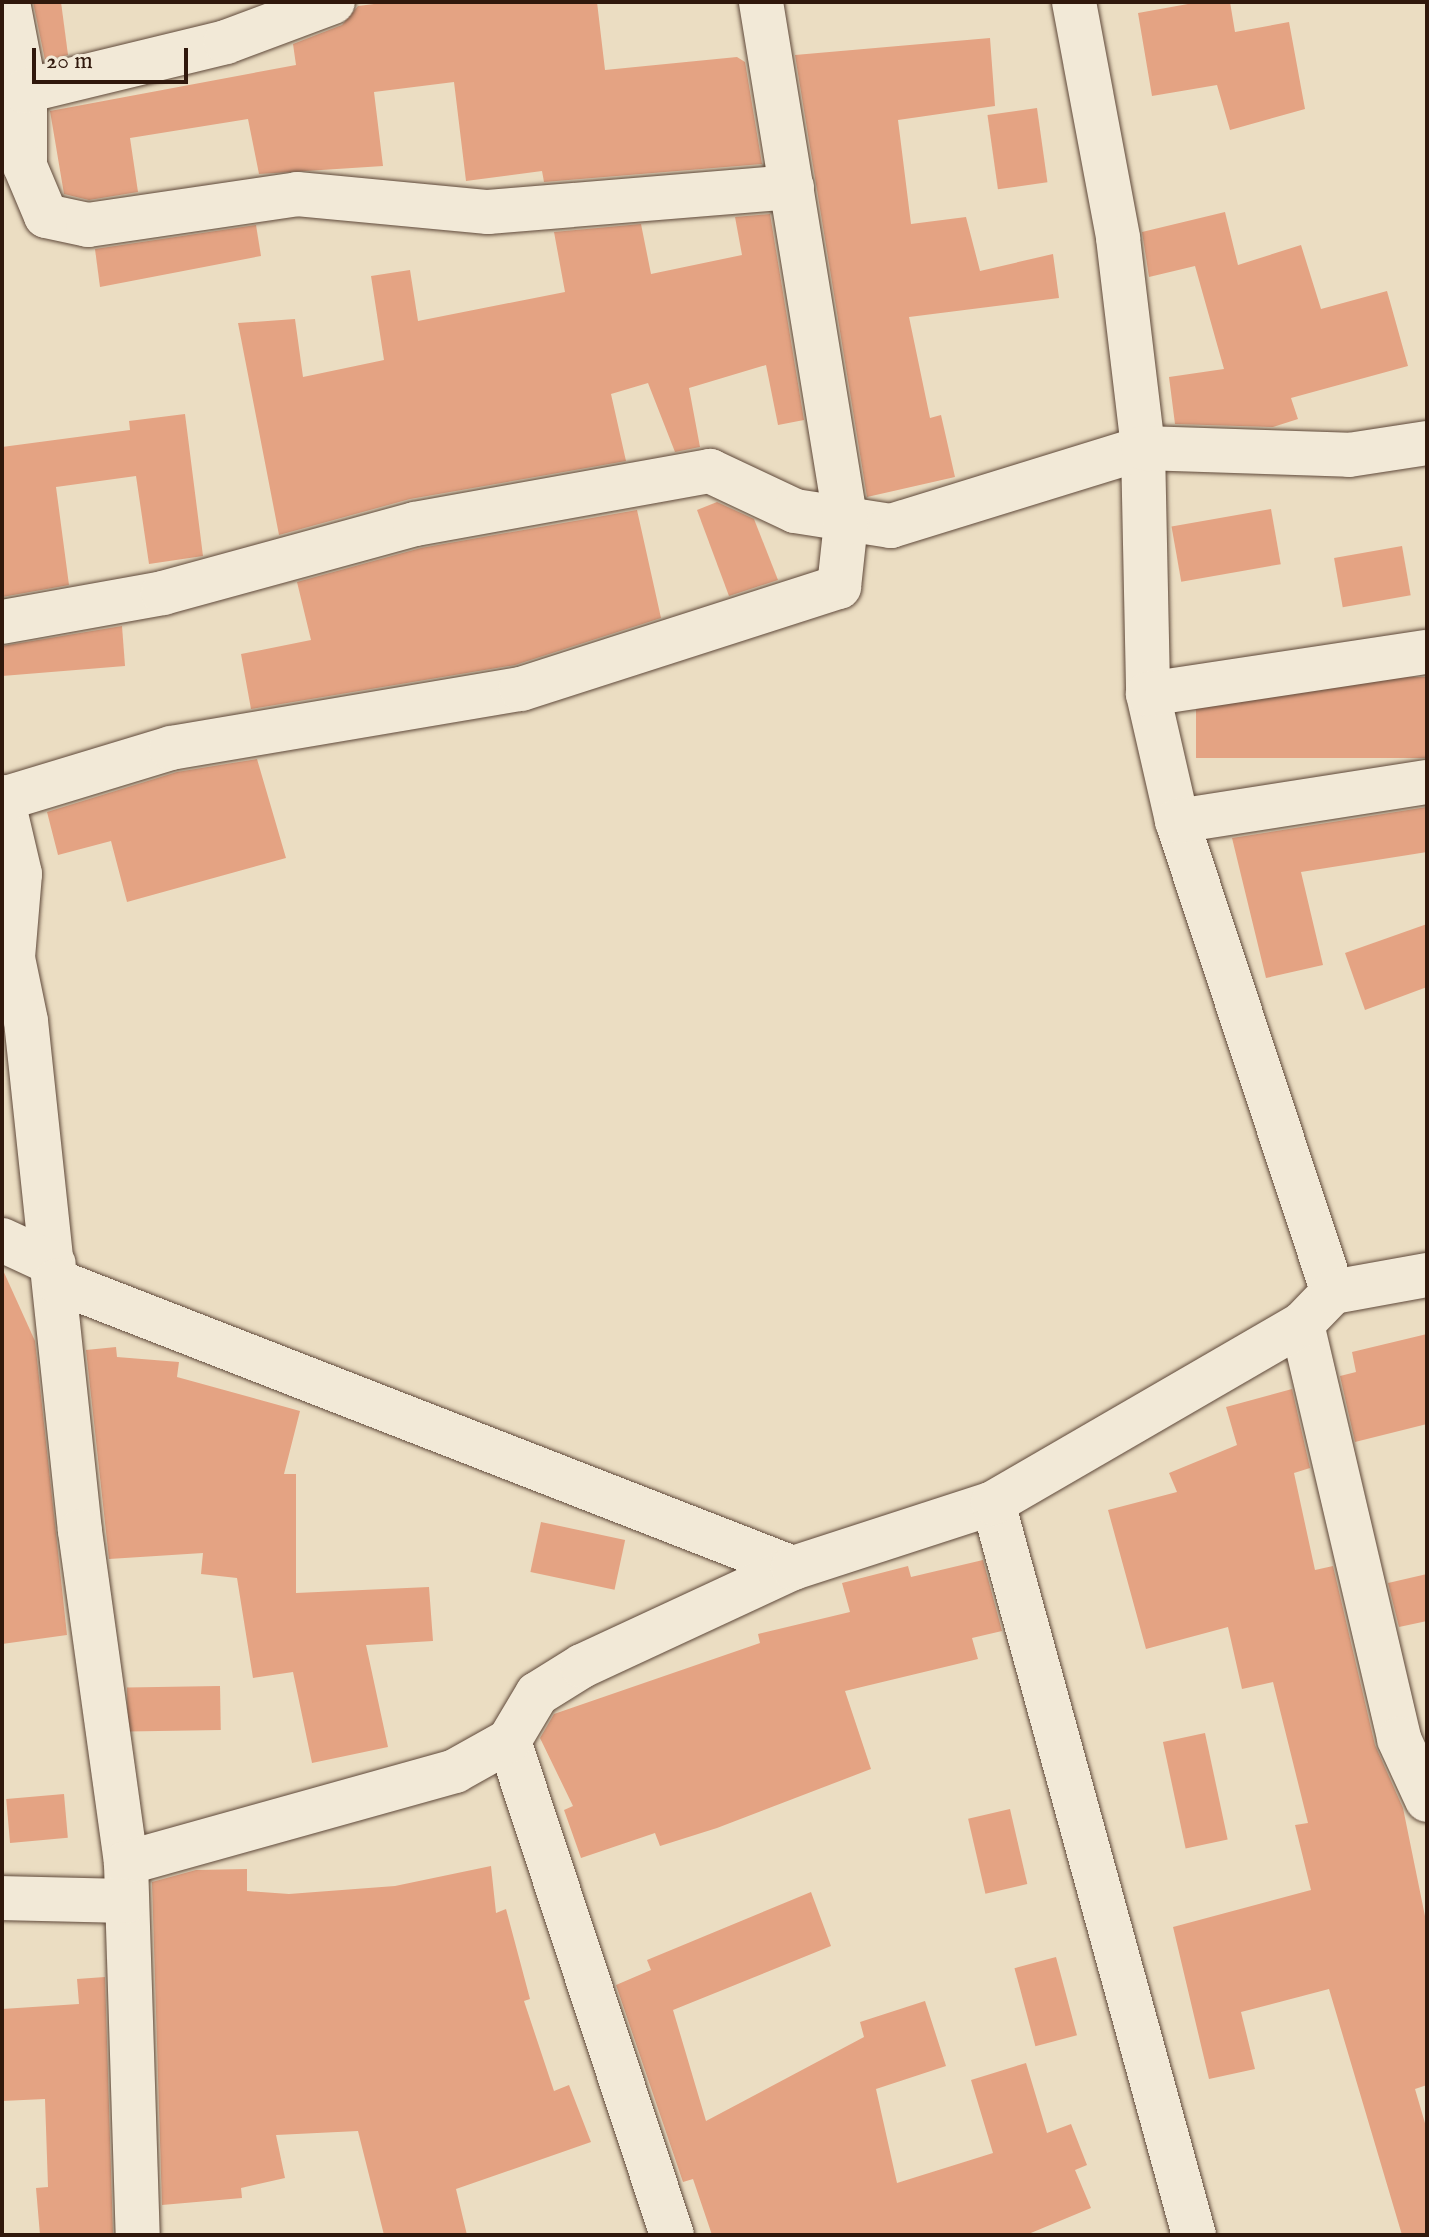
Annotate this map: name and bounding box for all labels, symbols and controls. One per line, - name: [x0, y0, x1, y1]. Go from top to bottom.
- scale bar: [36, 32, 192, 82]
- text: 20 m: [46, 46, 93, 77]

